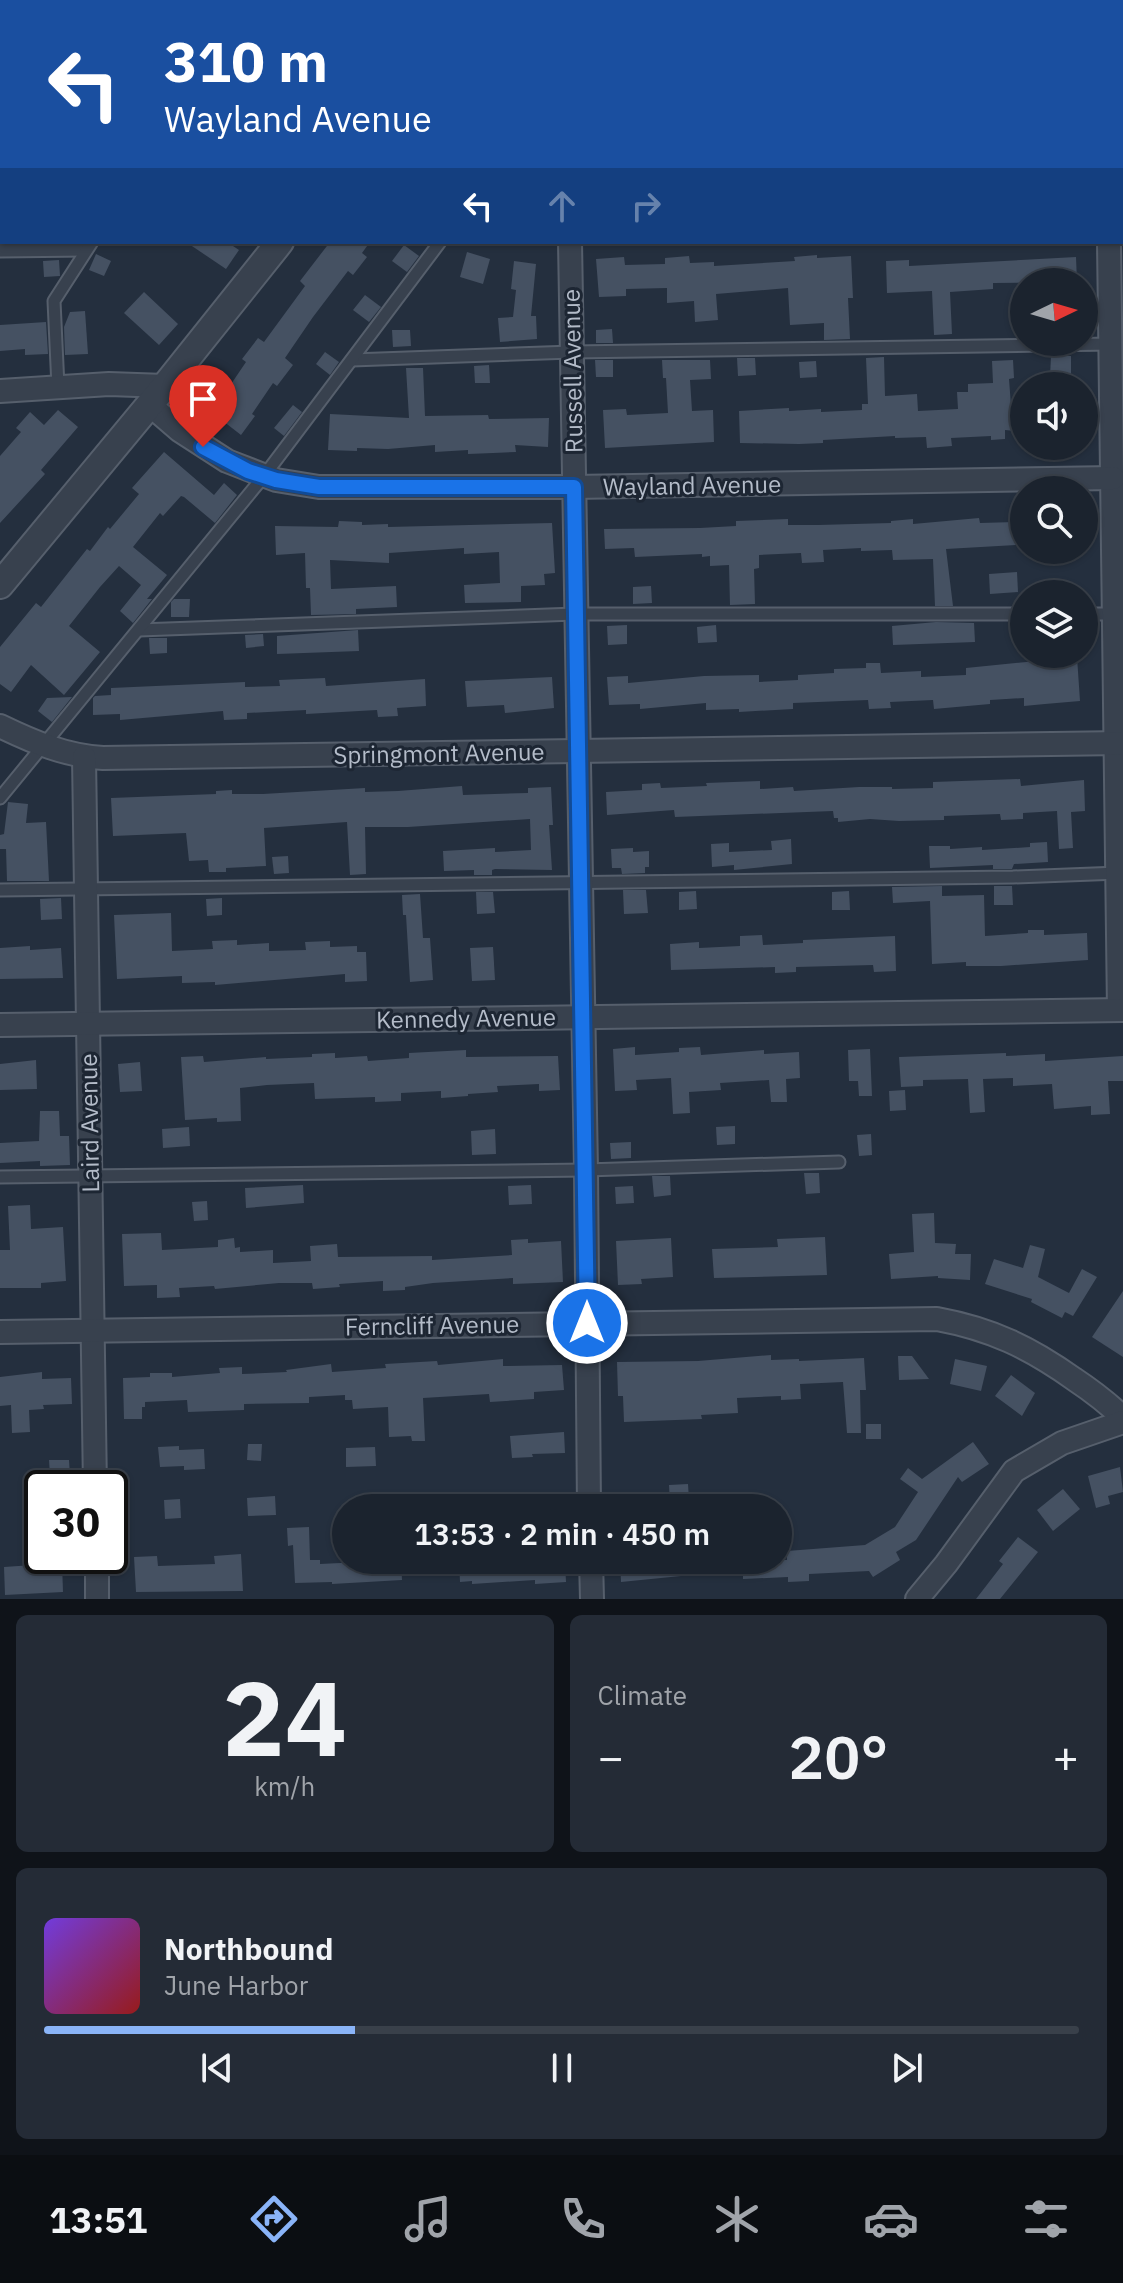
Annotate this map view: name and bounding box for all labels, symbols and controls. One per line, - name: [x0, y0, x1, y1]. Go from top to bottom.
- text: 310 m: [164, 25, 328, 97]
- icon: left: [32, 32, 136, 136]
- text: Wayland Avenue: [164, 95, 432, 142]
- icon: left: [456, 184, 500, 228]
- icon: ahead: [540, 184, 584, 228]
- icon: right: [624, 184, 668, 228]
- north arrow: [1010, 268, 1098, 356]
- map controls: [1010, 268, 1098, 668]
- street label: Russell Avenue: [555, 289, 589, 453]
- pin: [169, 365, 237, 447]
- button: sound: [1010, 372, 1098, 460]
- icon: arrive: [181, 377, 225, 421]
- street label: Wayland Avenue: [602, 467, 782, 503]
- button: search: [1010, 476, 1098, 564]
- button: layers: [1010, 580, 1098, 668]
- street label: Springmont Avenue: [333, 735, 545, 771]
- street label: Kennedy Avenue: [376, 1000, 556, 1036]
- street label: Laird Avenue: [72, 1053, 106, 1193]
- position arrow: [545, 1281, 629, 1365]
- street label: Ferncliff Avenue: [345, 1307, 519, 1343]
- speed limit sign: 30: [24, 1470, 128, 1574]
- text: 13:53 · 2 min · 450 m: [414, 1514, 710, 1553]
- text: 24: [222, 1649, 347, 1785]
- text: Climate: [598, 1678, 687, 1712]
- text: 20°: [788, 1717, 888, 1796]
- text: −: [598, 1728, 624, 1785]
- text: +: [1053, 1728, 1079, 1785]
- text: km/h: [254, 1769, 315, 1803]
- text: Northbound: [164, 1929, 333, 1968]
- text: June Harbor: [164, 1968, 308, 2002]
- icon: previous: [195, 2046, 239, 2090]
- icon: pause: [540, 2046, 584, 2090]
- icon: next: [885, 2046, 929, 2090]
- icon: directions: [246, 2191, 302, 2247]
- icon: music: [400, 2191, 456, 2247]
- icon: phone: [555, 2191, 611, 2247]
- icon: climate: [709, 2191, 765, 2247]
- icon: car: [863, 2191, 919, 2247]
- icon: filters: [1018, 2191, 1074, 2247]
- text: 13:51: [49, 2196, 147, 2243]

